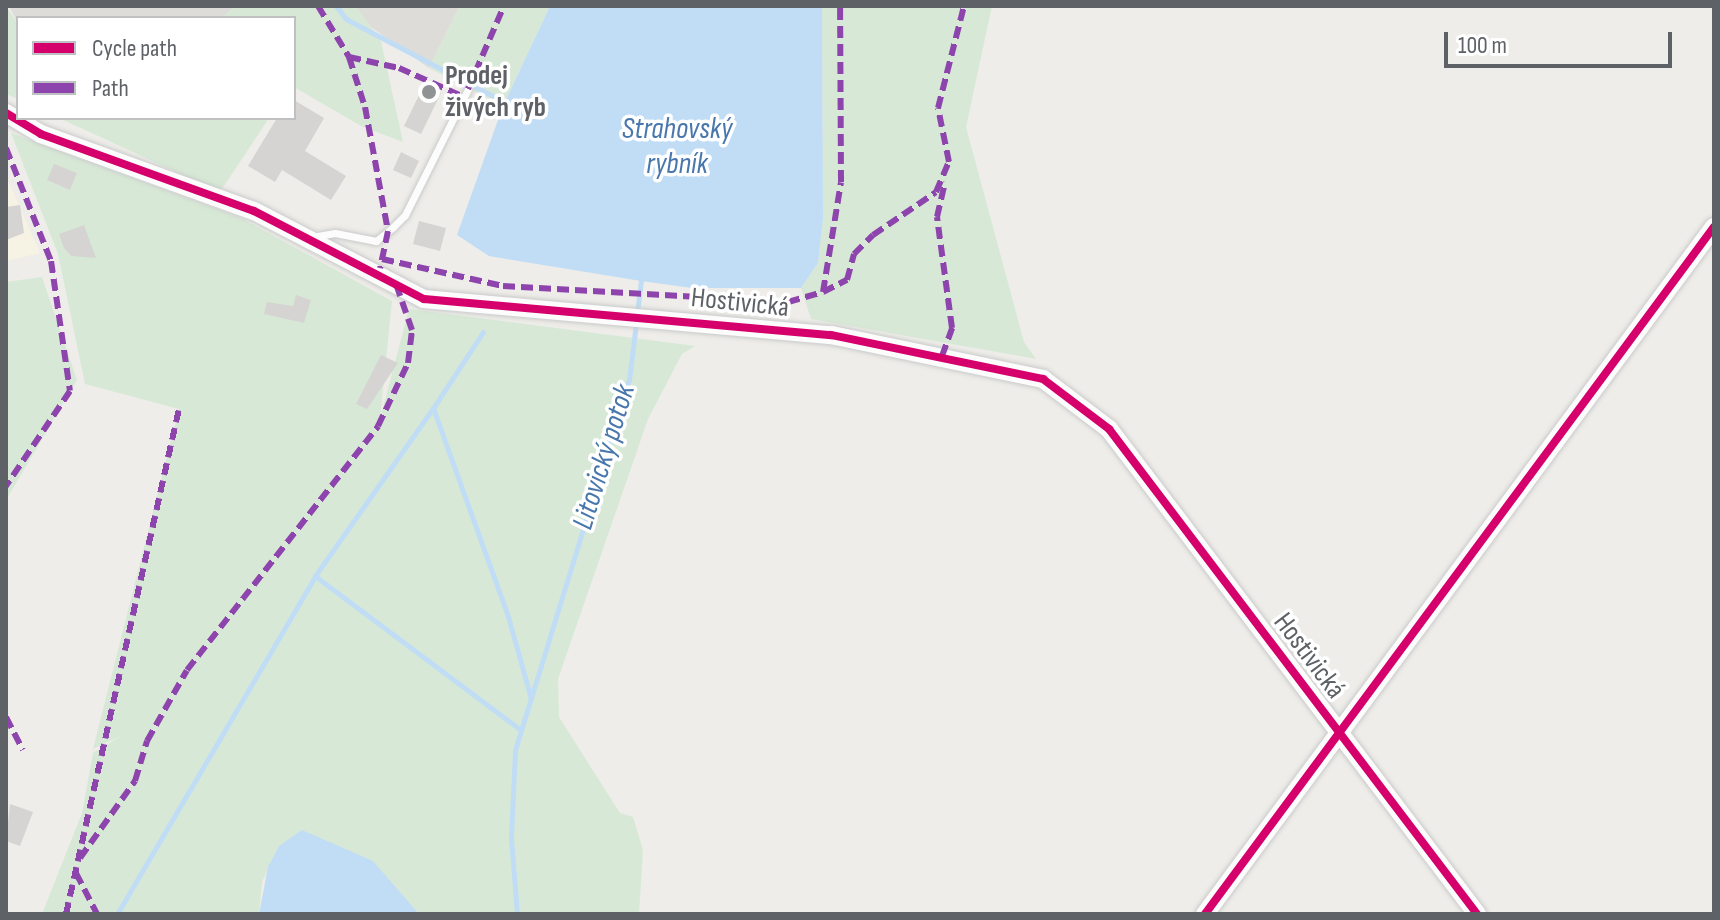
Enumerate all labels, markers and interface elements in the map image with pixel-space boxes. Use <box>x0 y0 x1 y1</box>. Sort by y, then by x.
legend <box>16 16 296 120</box>
scale bar <box>1448 16 1676 66</box>
text: 100 m <box>1458 31 1507 60</box>
text: Cycle path <box>92 34 177 63</box>
place label: Prodej živých ryb <box>445 59 546 125</box>
text: Path <box>92 74 129 103</box>
marker: Prodej živých ryb <box>420 83 438 101</box>
water label: Strahovský rybník <box>622 111 732 182</box>
street label: Hostivická <box>689 281 791 325</box>
water label: Litovický potok <box>565 380 643 534</box>
street label: Hostivická <box>1266 607 1352 705</box>

